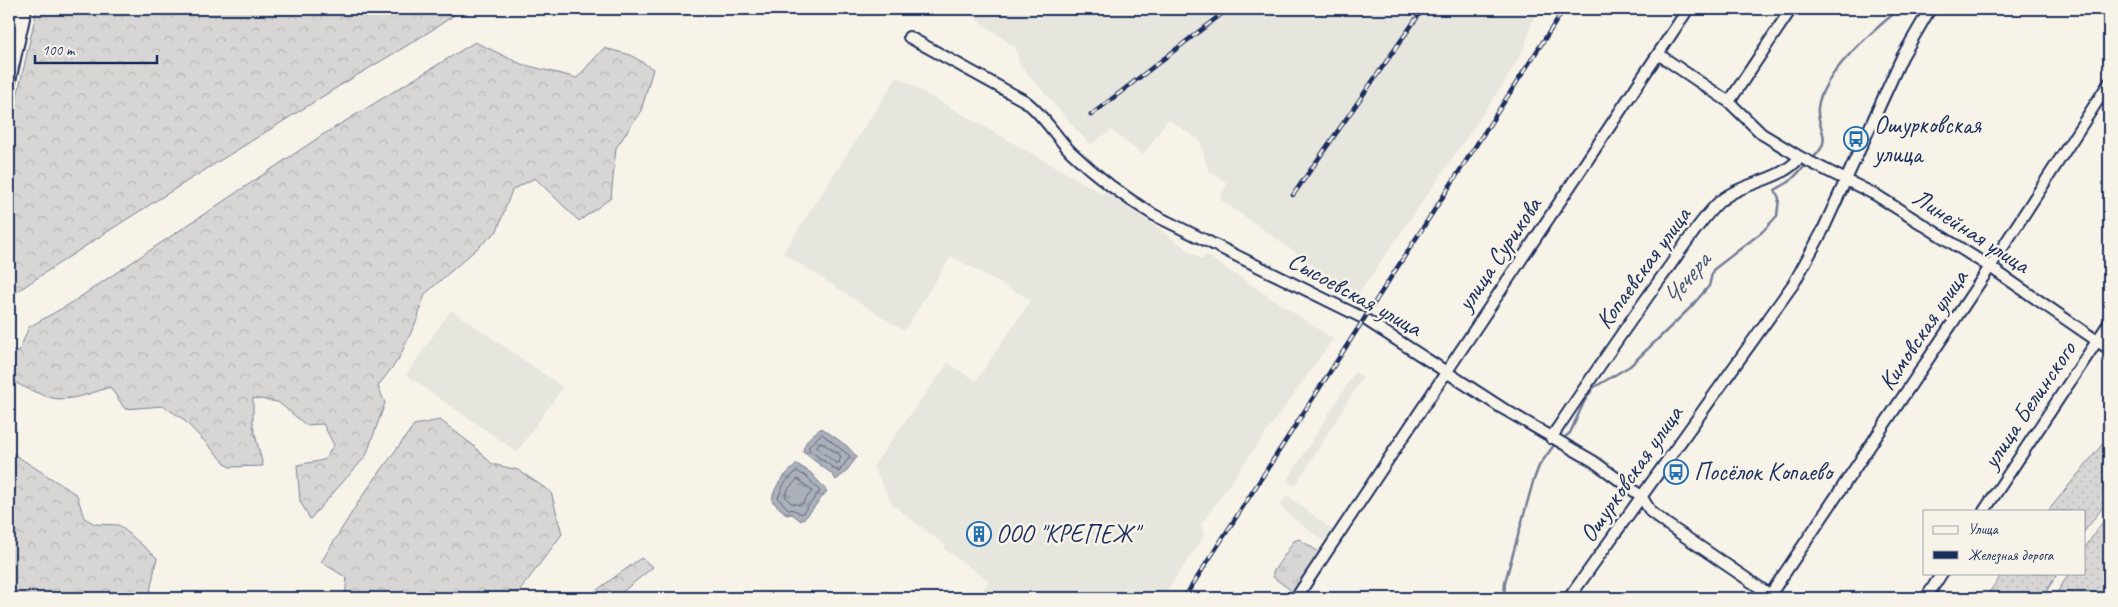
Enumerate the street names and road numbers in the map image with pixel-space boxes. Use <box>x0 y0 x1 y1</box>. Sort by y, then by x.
street label: Линейная улица <box>1906 181 2037 282</box>
street label: улица Сурикова <box>1448 189 1550 319</box>
street label: Копаевская улица <box>1588 199 1699 335</box>
street label: Сысоевская улица <box>1283 244 1429 345</box>
street label: Кимовская улица <box>1871 262 1976 397</box>
street label: улица Белинского <box>1974 334 2084 476</box>
street label: Ошурковская улица <box>1572 398 1691 549</box>

